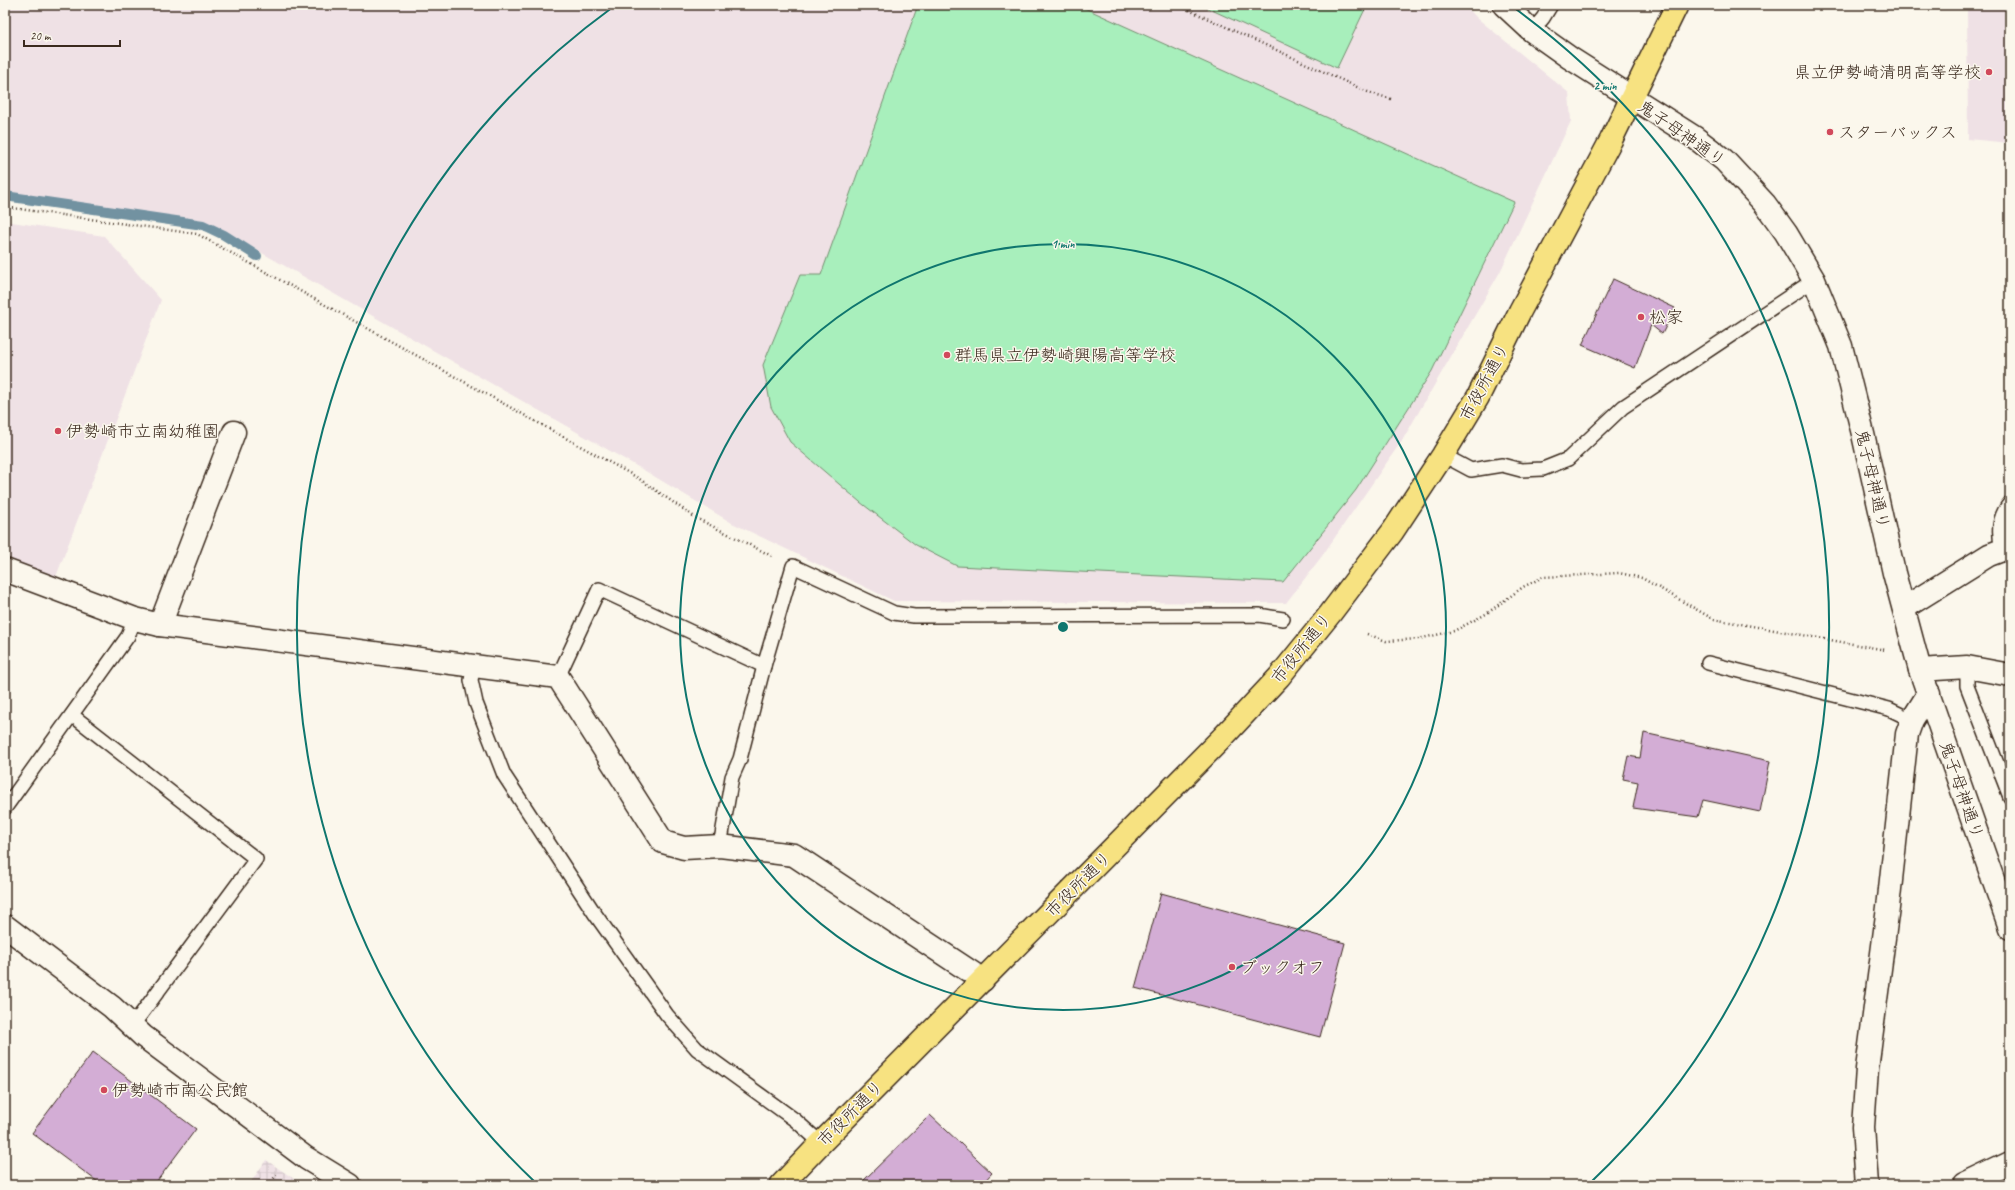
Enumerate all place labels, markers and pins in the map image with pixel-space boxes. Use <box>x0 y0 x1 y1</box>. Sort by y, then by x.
place label: 県立伊勢崎清明高等学校 <box>1794 62 1981 83</box>
marker: 県立伊勢崎清明高等学校 <box>1984 67 1994 77</box>
place label: スターバックス <box>1838 122 1957 143</box>
marker: スターバックス <box>1825 127 1835 137</box>
place label: 松家 <box>1649 307 1683 328</box>
marker: 松家 <box>1636 312 1646 322</box>
place label: 群馬県立伊勢崎興陽高等学校 <box>955 345 1176 366</box>
marker: 群馬県立伊勢崎興陽高等学校 <box>942 350 952 360</box>
place label: 伊勢崎市立南幼稚園 <box>66 421 219 442</box>
marker: 伊勢崎市立南幼稚園 <box>53 426 63 436</box>
centre of rings <box>1056 620 1070 634</box>
place label: ブックオフ <box>1240 957 1325 978</box>
marker: ブックオフ <box>1227 962 1237 972</box>
place label: 伊勢崎市南公民館 <box>112 1080 248 1101</box>
marker: 伊勢崎市南公民館 <box>99 1085 109 1095</box>

